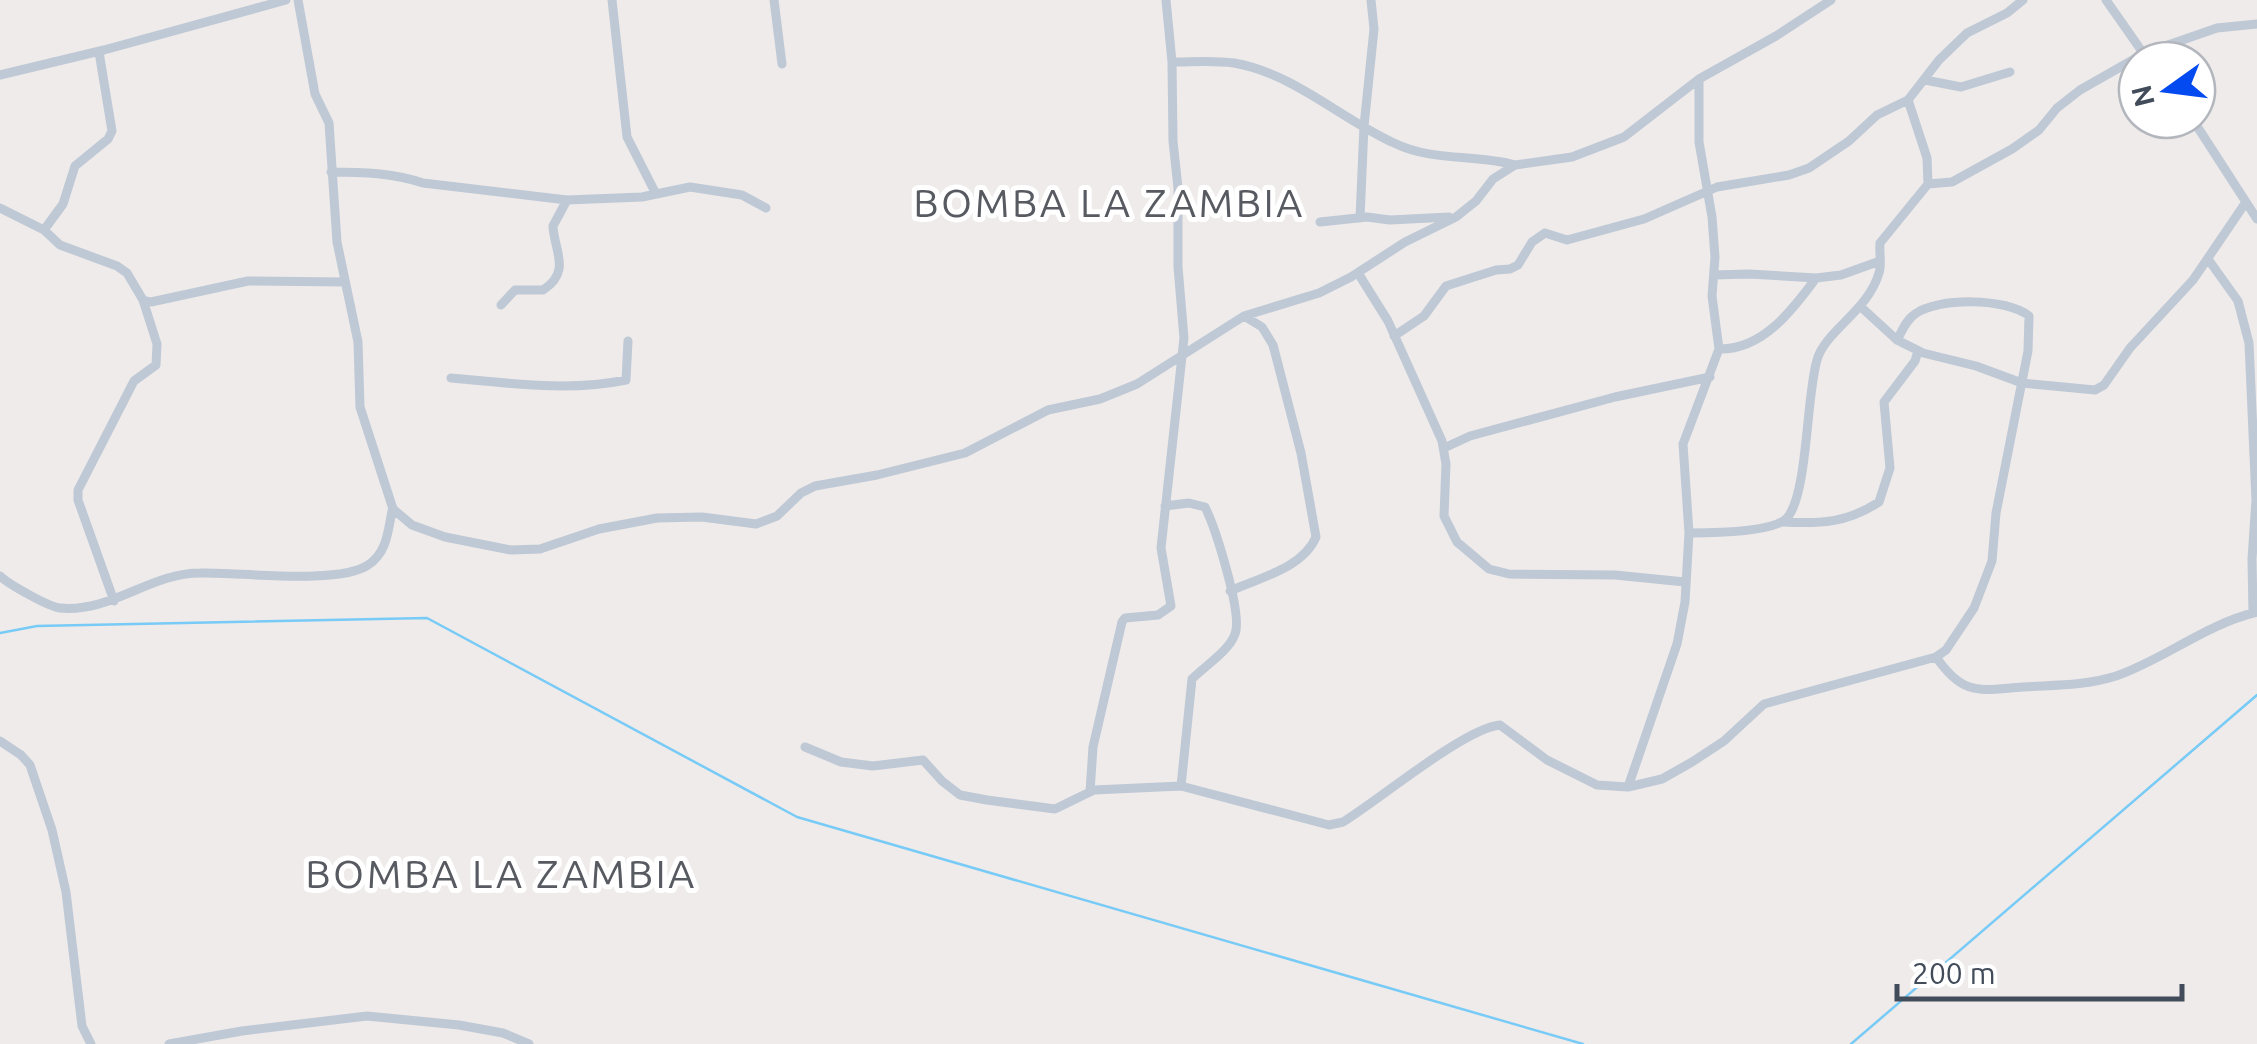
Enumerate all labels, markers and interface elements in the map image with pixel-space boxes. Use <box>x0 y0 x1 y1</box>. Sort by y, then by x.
north arrow <box>2117 40 2217 140</box>
text: N <box>2125 82 2160 110</box>
district label: BOMBA LA ZAMBIA <box>913 180 1305 225</box>
district label: BOMBA LA ZAMBIA <box>305 851 697 896</box>
scale bar <box>1897 939 2182 1001</box>
text: 200 m <box>1912 956 1996 990</box>

